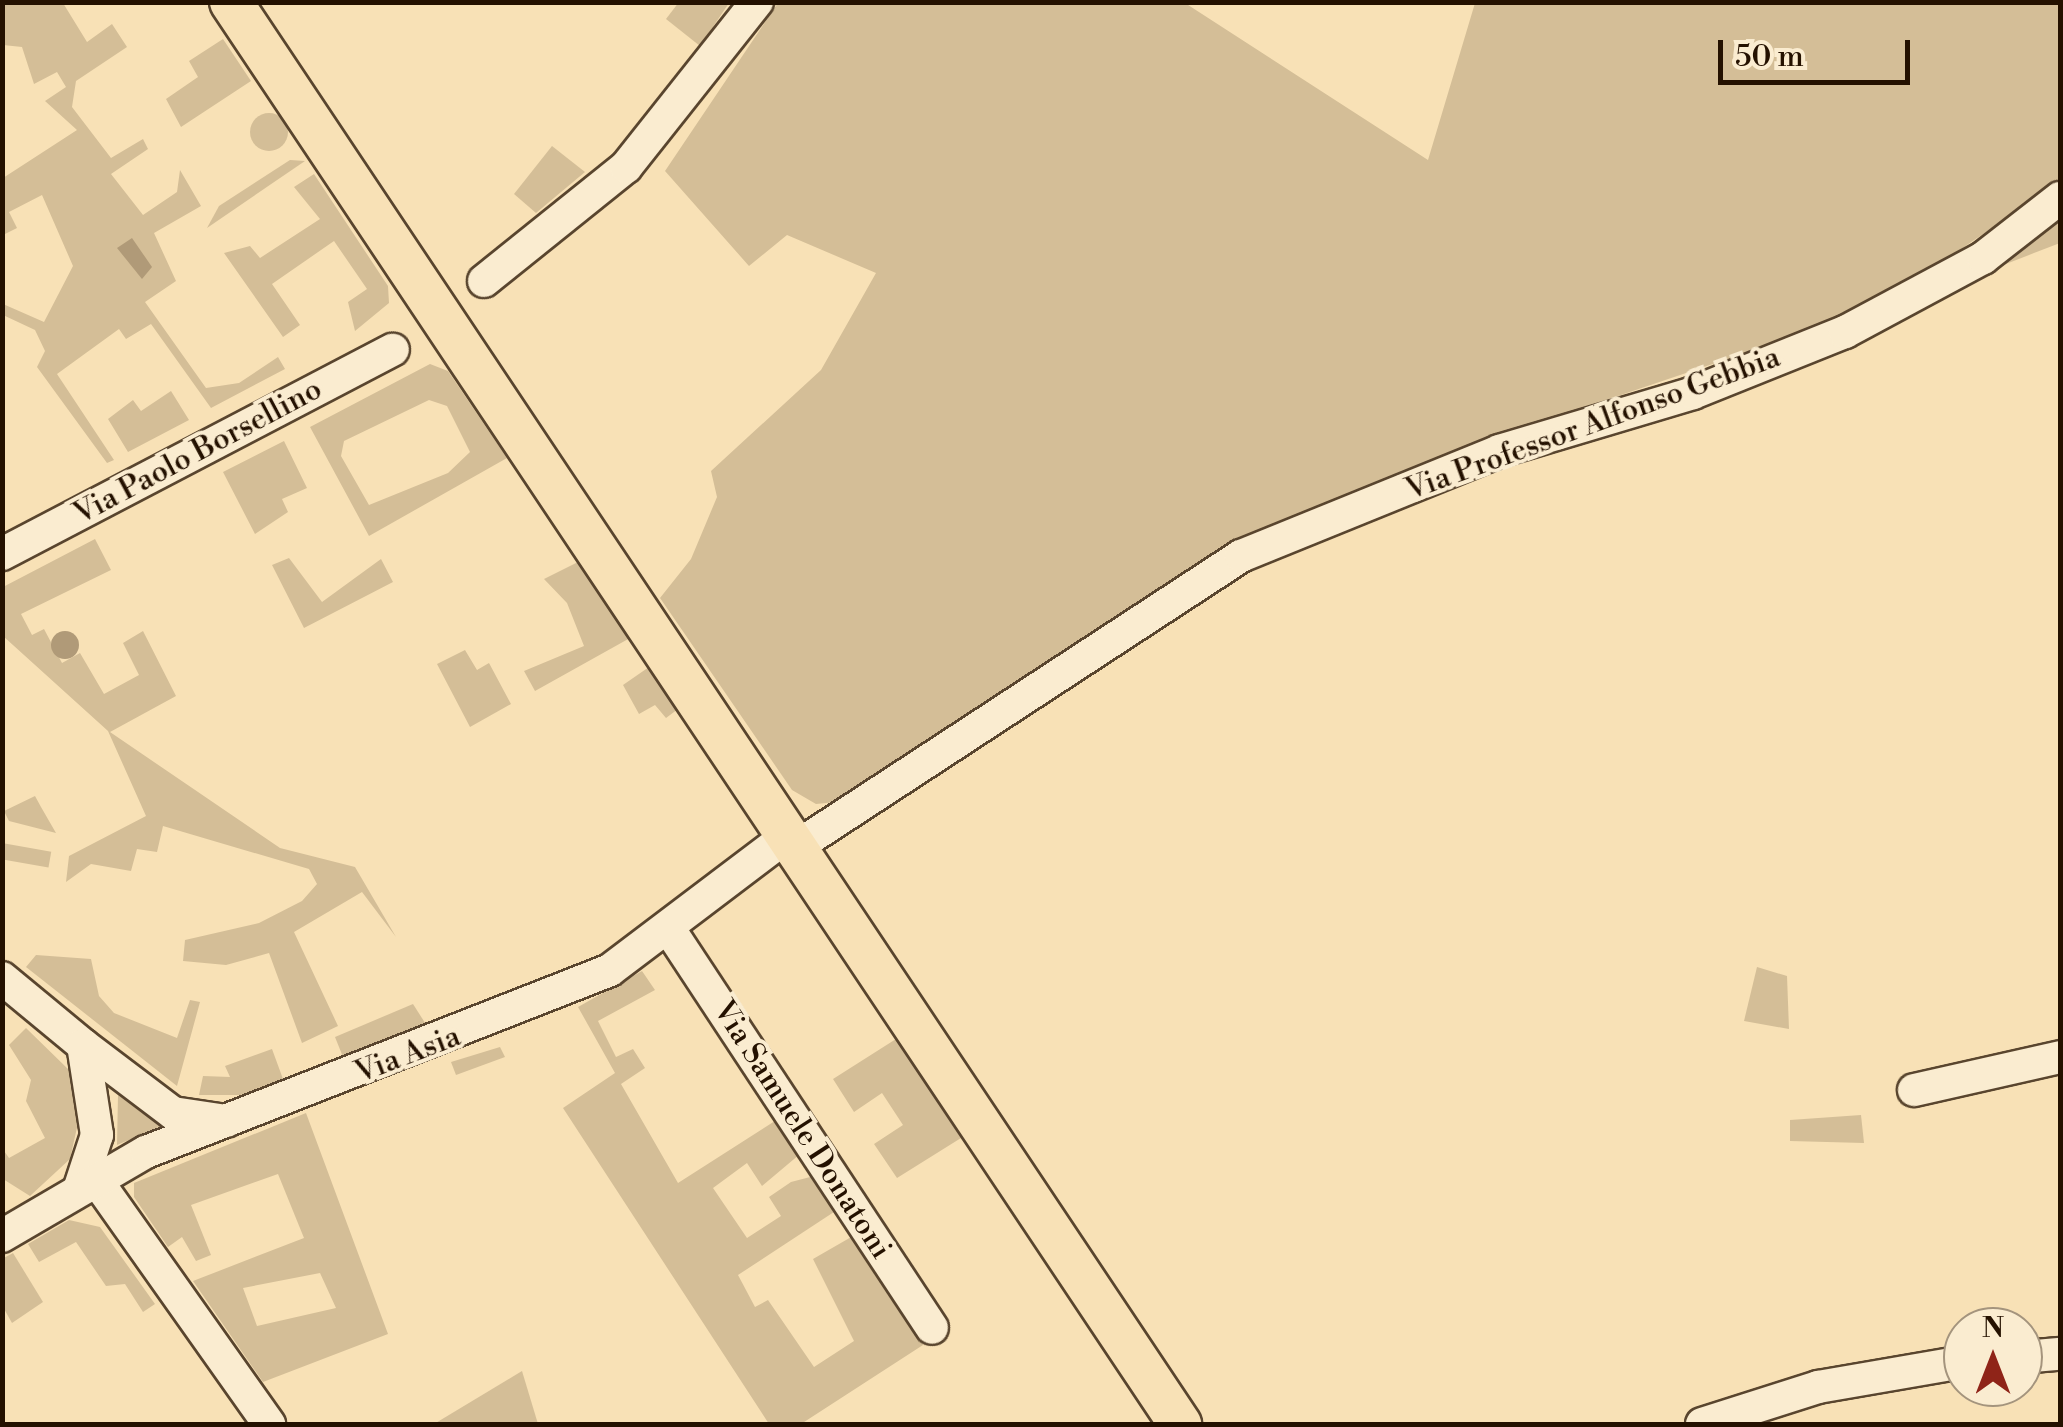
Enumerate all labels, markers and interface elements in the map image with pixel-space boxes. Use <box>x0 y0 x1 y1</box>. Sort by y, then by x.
scale bar <box>1723 20 1916 82</box>
text: 50 m <box>1735 38 1804 76</box>
street label: Via Professor Alfonso Gebbia <box>1401 339 1785 509</box>
street label: Via Paolo Borsellino <box>68 371 328 533</box>
street label: Via Samuele Donatoni <box>705 994 899 1266</box>
street label: Via Asia <box>350 1019 466 1091</box>
north arrow <box>1943 1307 2043 1407</box>
text: N <box>1982 1311 2004 1346</box>

